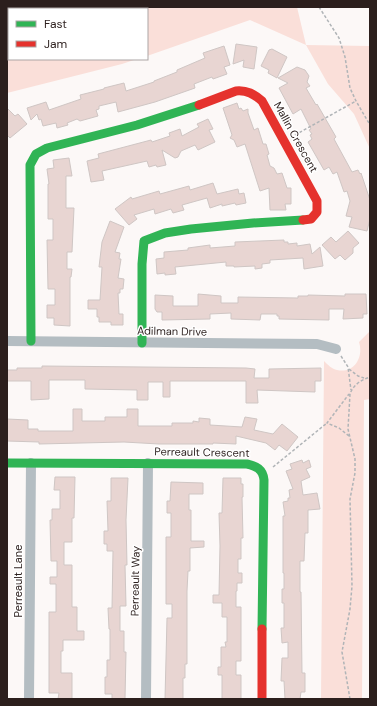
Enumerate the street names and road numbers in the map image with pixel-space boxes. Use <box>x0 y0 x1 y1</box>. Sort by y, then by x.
street label: Mallin Crescent <box>271 99 321 175</box>
street label: Adilman Drive <box>137 323 207 339</box>
street label: Perreault Crescent <box>154 444 250 460</box>
street label: Perreault Lane <box>11 545 25 617</box>
street label: Perreault Way <box>127 546 143 616</box>

